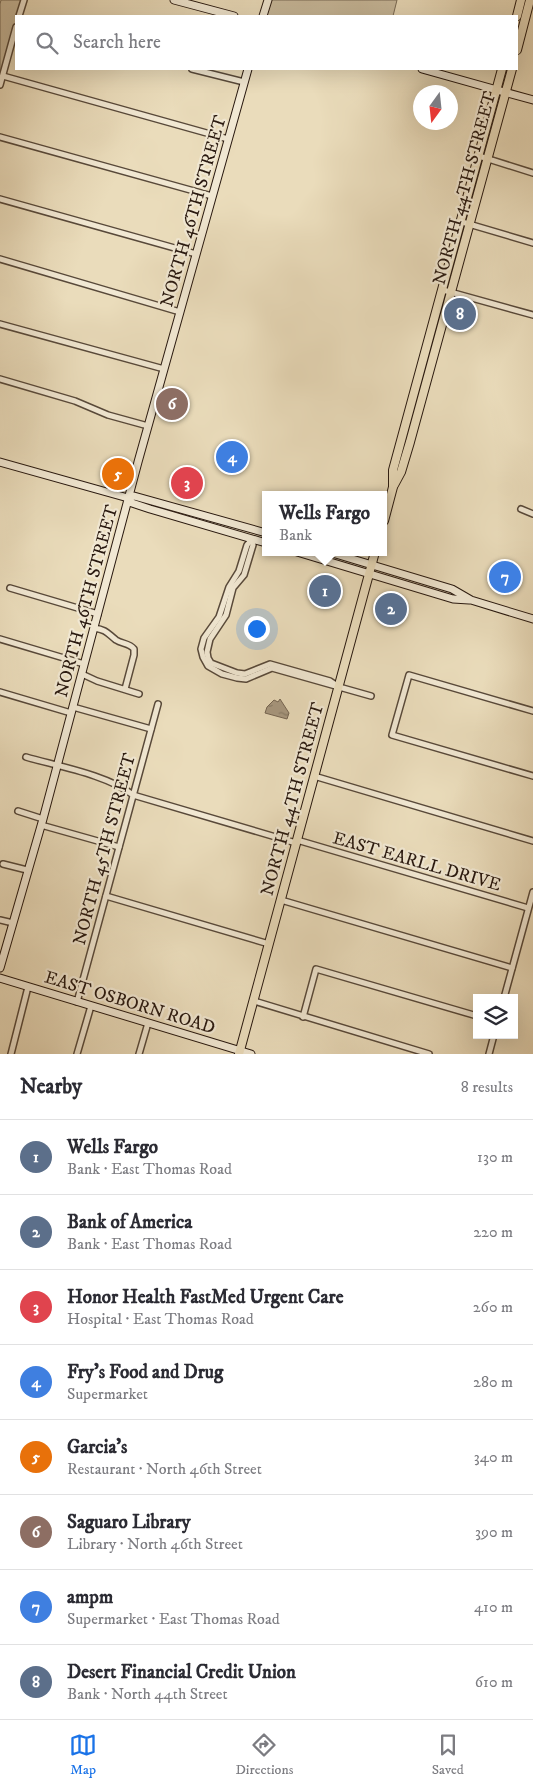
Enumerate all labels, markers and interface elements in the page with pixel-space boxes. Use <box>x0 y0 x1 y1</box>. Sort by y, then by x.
search box <box>15 15 518 70</box>
icon: search <box>33 29 61 57</box>
text: Search here <box>73 31 161 54</box>
north arrow <box>413 85 458 130</box>
street label: NORTH 44TH STREET <box>429 89 501 287</box>
street label: NORTH 46TH STREET <box>156 113 232 310</box>
pin: 8 <box>444 295 476 333</box>
pin: 6 <box>156 385 188 423</box>
pin: 4 <box>216 438 248 476</box>
pin: 5 <box>102 455 134 493</box>
pin: 3 <box>171 464 203 502</box>
popup <box>262 491 387 556</box>
street label: NORTH 46TH STREET <box>51 502 123 700</box>
text: Wells Fargo <box>279 502 370 525</box>
text: Bank <box>279 525 312 545</box>
pin: 7 <box>489 558 521 596</box>
pin: 1 <box>309 572 341 610</box>
pin: 2 <box>375 590 407 628</box>
your location <box>244 616 270 642</box>
street label: NORTH 44TH STREET <box>257 700 329 898</box>
street label: NORTH 45TH STREET <box>69 751 141 948</box>
street label: EAST EARLL DRIVE <box>330 827 504 897</box>
street label: EAST OSBORN ROAD <box>42 967 218 1039</box>
map controls <box>473 994 518 1039</box>
button: layers <box>473 994 518 1039</box>
text: Nearby <box>20 1074 82 1100</box>
text: 8 results <box>461 1077 513 1097</box>
text: Wells Fargo <box>67 1136 158 1159</box>
text: 1 <box>33 1147 39 1167</box>
text: 130 m <box>477 1147 513 1167</box>
text: Bank · East Thomas Road <box>67 1159 232 1179</box>
text: Bank of America <box>67 1211 192 1234</box>
text: 2 <box>32 1222 40 1242</box>
text: 220 m <box>473 1222 513 1242</box>
text: Bank · East Thomas Road <box>67 1234 232 1254</box>
text: Honor Health FastMed Urgent Care <box>67 1286 344 1309</box>
text: 3 <box>33 1297 39 1317</box>
text: 260 m <box>473 1297 513 1317</box>
text: Hospital · East Thomas Road <box>67 1309 254 1329</box>
text: Fry's Food and Drug <box>67 1361 223 1384</box>
text: 4 <box>31 1372 41 1392</box>
text: 280 m <box>473 1372 513 1392</box>
text: Supermarket <box>67 1384 148 1404</box>
text: Garcia's <box>67 1436 127 1459</box>
text: 5 <box>32 1447 40 1467</box>
text: 340 m <box>474 1447 513 1467</box>
text: Restaurant · North 46th Street <box>67 1459 262 1479</box>
text: Saguaro Library <box>67 1511 191 1534</box>
text: 6 <box>32 1522 40 1542</box>
text: 390 m <box>475 1522 513 1542</box>
text: Library · North 46th Street <box>67 1534 243 1554</box>
text: ampm <box>67 1586 113 1609</box>
text: 7 <box>32 1597 40 1617</box>
text: 410 m <box>474 1597 513 1617</box>
text: Supermarket · East Thomas Road <box>67 1609 280 1629</box>
text: Desert Financial Credit Union <box>67 1661 296 1684</box>
text: 8 <box>32 1672 40 1692</box>
text: 610 m <box>475 1672 513 1692</box>
text: Bank · North 44th Street <box>67 1684 228 1704</box>
tab: Map <box>69 1731 97 1779</box>
tab: Directions <box>235 1731 293 1779</box>
tab: Saved <box>432 1731 464 1779</box>

